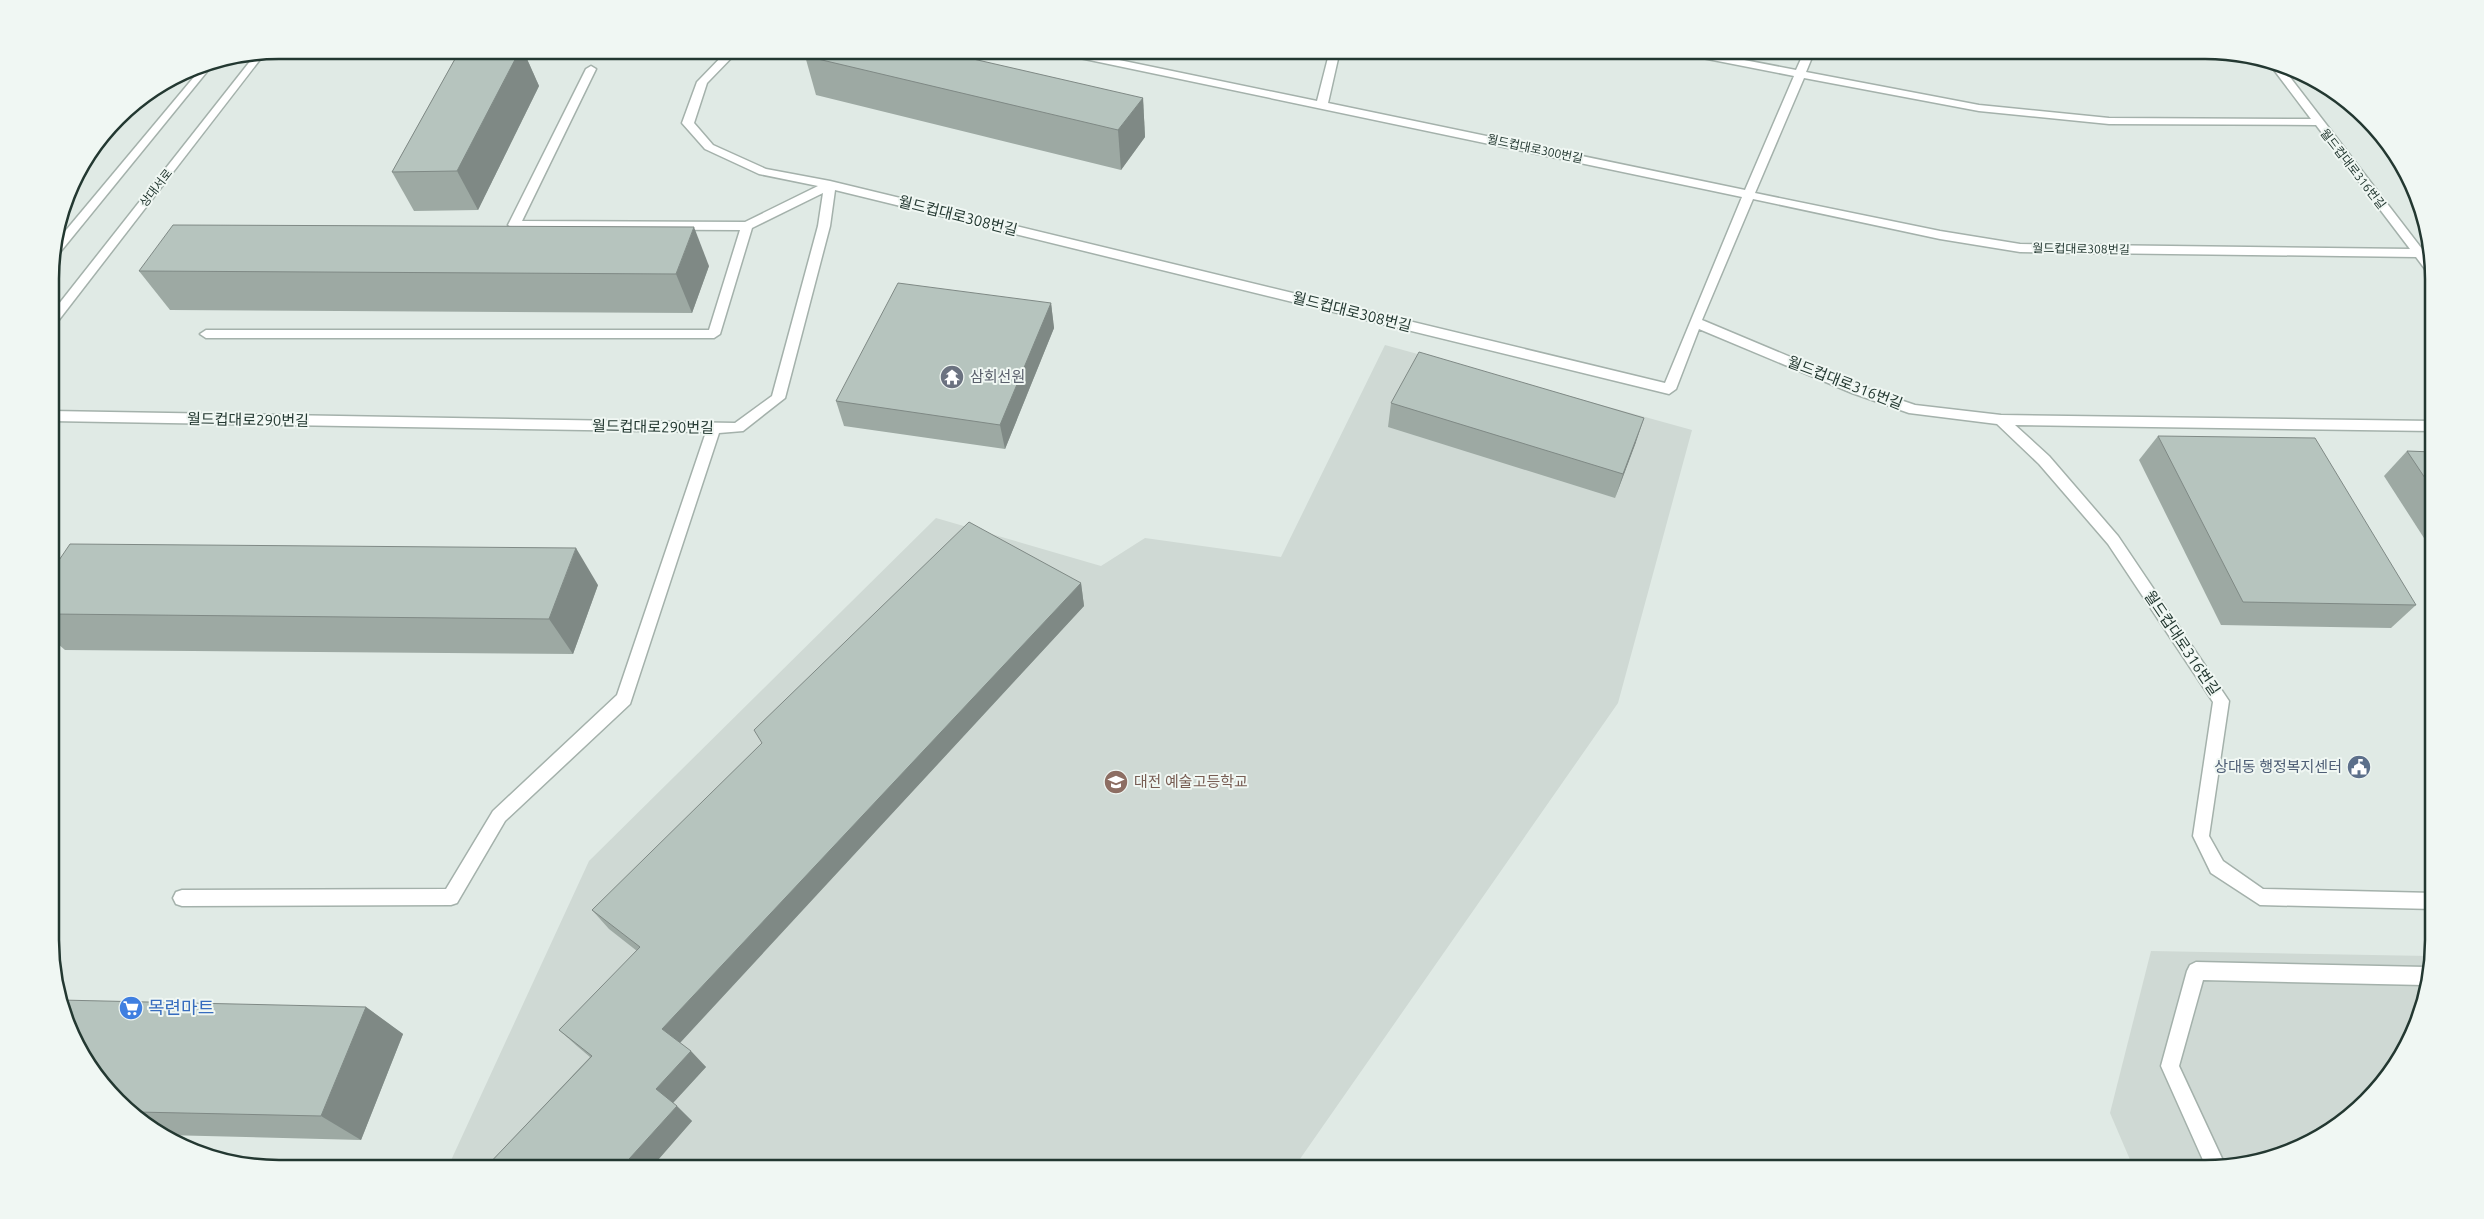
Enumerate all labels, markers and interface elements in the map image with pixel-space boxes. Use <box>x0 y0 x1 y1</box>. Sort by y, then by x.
street label: 월드컵대로316번길 <box>2318 126 2389 211</box>
street label: 월드컵대로300번길 <box>1486 132 1584 165</box>
street label: 상대서로 <box>137 166 174 209</box>
street label: 월드컵대로308번길 <box>897 193 1019 239</box>
street label: 월드컵대로308번길 <box>2032 241 2130 256</box>
street label: 월드컵대로308번길 <box>1291 289 1413 335</box>
street label: 월드컵대로316번길 <box>1785 353 1905 412</box>
temple icon: 삼회선원 <box>939 364 965 390</box>
place label: 삼회선원 <box>970 368 1025 385</box>
street label: 월드컵대로290번길 <box>187 410 309 429</box>
street label: 월드컵대로290번길 <box>592 417 714 436</box>
street label: 월드컵대로316번길 <box>2141 587 2224 698</box>
public building icon: 상대동 행정복지센터 <box>2346 754 2372 780</box>
place label: 상대동 행정복지센터 <box>2214 758 2342 775</box>
school or university icon: 대전 예술고등학교 <box>1103 769 1129 795</box>
place label: 대전 예술고등학교 <box>1134 773 1248 790</box>
supermarket icon: 목련마트 <box>118 995 144 1021</box>
place label: 목련마트 <box>148 997 214 1017</box>

